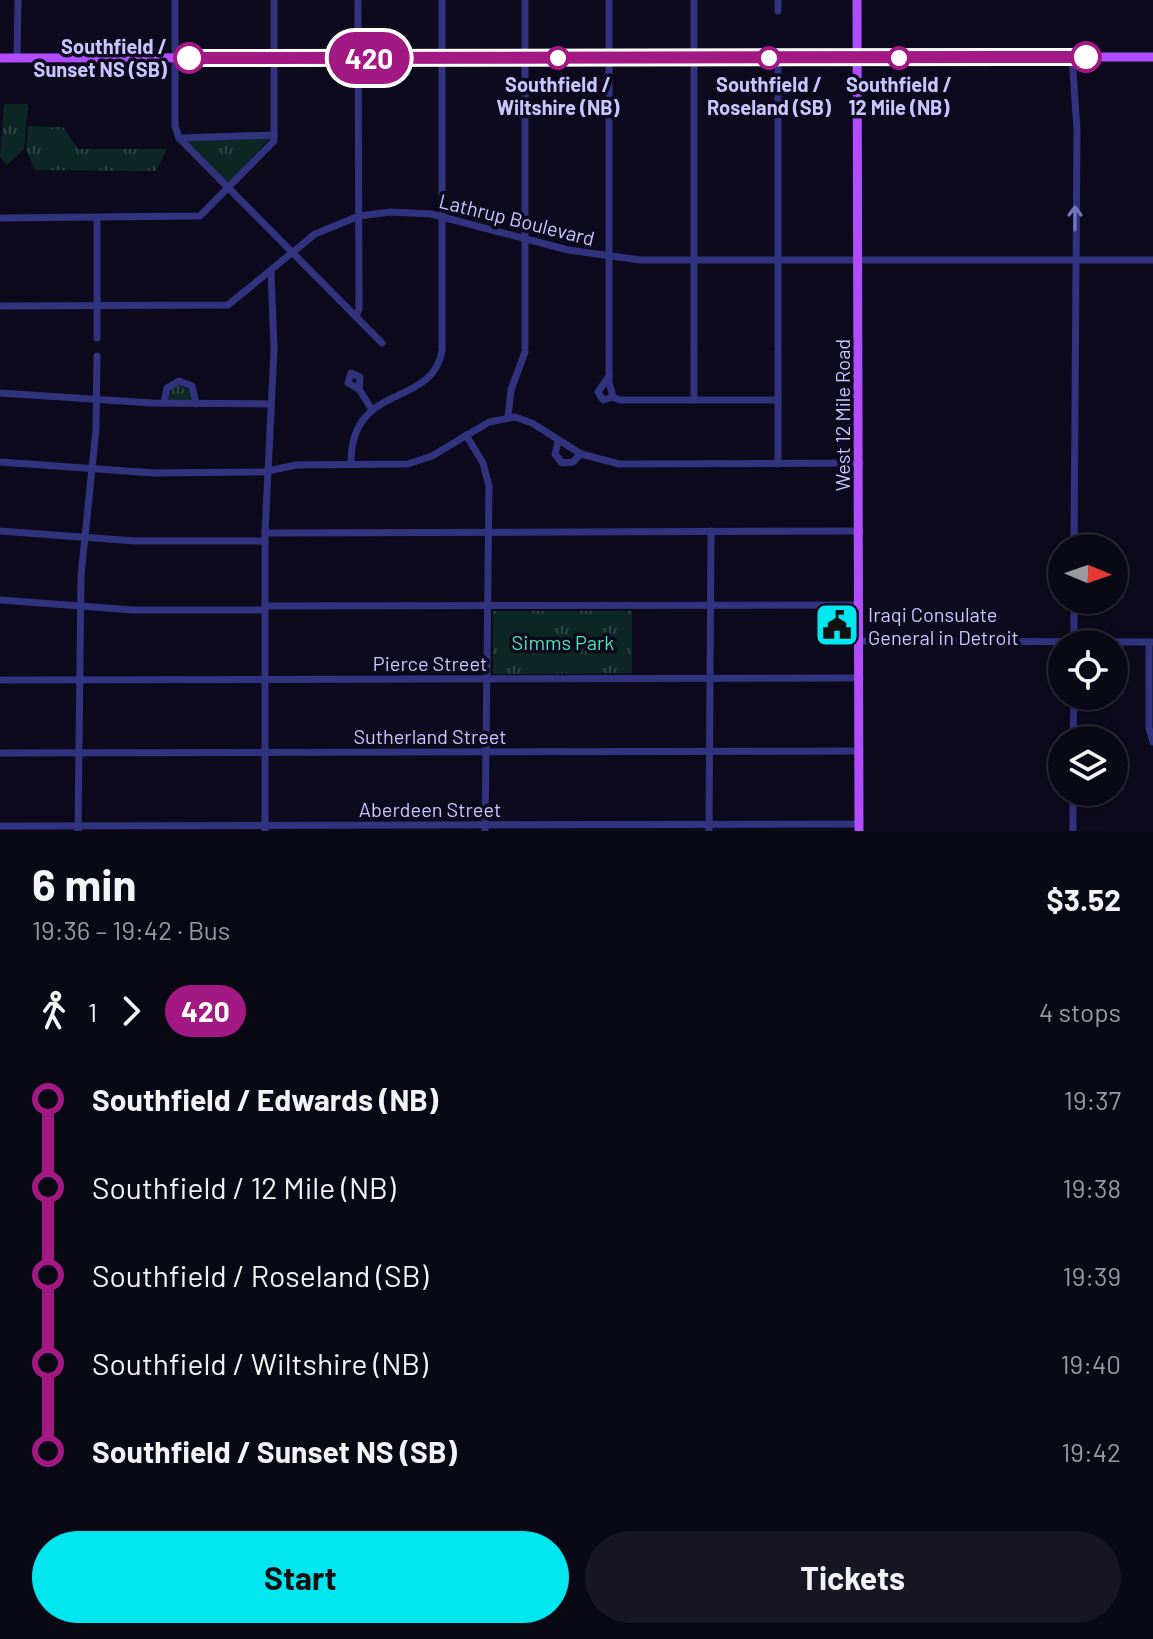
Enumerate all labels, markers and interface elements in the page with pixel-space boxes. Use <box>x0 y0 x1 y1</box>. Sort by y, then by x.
line badge: 420 <box>323 32 415 84</box>
place label: Southfield / Sunset NS (SB) <box>34 34 167 81</box>
text: 420 <box>345 41 393 75</box>
unlabelled marker <box>1071 42 1101 72</box>
marker: Southfield / Sunset NS (SB) <box>174 43 204 73</box>
marker: Southfield / Wiltshire (NB) <box>547 47 569 69</box>
marker: Southfield / Roseland (SB) <box>758 47 780 69</box>
marker: Southfield / 12 Mile (NB) <box>888 47 910 69</box>
place label: Southfield / Wiltshire (NB) <box>497 72 620 119</box>
place label: Southfield / Roseland (SB) <box>707 72 831 119</box>
place label: Southfield / 12 Mile (NB) <box>846 72 952 119</box>
street label: Lathrup Boulevard <box>437 188 597 250</box>
one-way arrow <box>1067 205 1083 232</box>
street label: West 12 Mile Road <box>830 339 854 491</box>
north arrow <box>1048 534 1128 614</box>
map controls <box>1048 534 1128 806</box>
public building icon: Iraqi Consulate General in Detroit <box>813 601 861 649</box>
place label: Iraqi Consulate General in Detroit <box>868 602 1019 649</box>
park label: Simms Park <box>512 630 614 654</box>
button: locate <box>1048 630 1128 710</box>
street label: Pierce Street <box>373 651 487 675</box>
street label: Sutherland Street <box>353 724 507 748</box>
button: layers <box>1048 726 1128 806</box>
street label: Aberdeen Street <box>359 797 501 821</box>
text: 6 min <box>32 857 136 910</box>
text: $3.52 <box>1047 881 1121 917</box>
text: 19:36 – 19:42 · Bus <box>32 914 230 945</box>
icon: walk <box>32 989 76 1033</box>
icon: forward <box>109 989 153 1033</box>
text: 420 <box>181 994 230 1028</box>
text: 1 <box>88 996 97 1027</box>
text: 4 stops <box>1039 996 1121 1027</box>
text: Southfield / Edwards (NB) <box>92 1081 438 1117</box>
text: 19:37 <box>1064 1084 1121 1115</box>
text: Southfield / 12 Mile (NB) <box>92 1169 396 1205</box>
text: 19:38 <box>1063 1172 1121 1203</box>
text: Southfield / Roseland (SB) <box>92 1257 428 1293</box>
text: 19:39 <box>1063 1260 1121 1291</box>
text: Southfield / Wiltshire (NB) <box>92 1345 428 1381</box>
text: 19:40 <box>1061 1348 1121 1379</box>
text: Southfield / Sunset NS (SB) <box>92 1433 457 1469</box>
text: 19:42 <box>1061 1436 1121 1467</box>
button: Start <box>32 1531 569 1623</box>
button: Tickets <box>585 1531 1121 1623</box>

